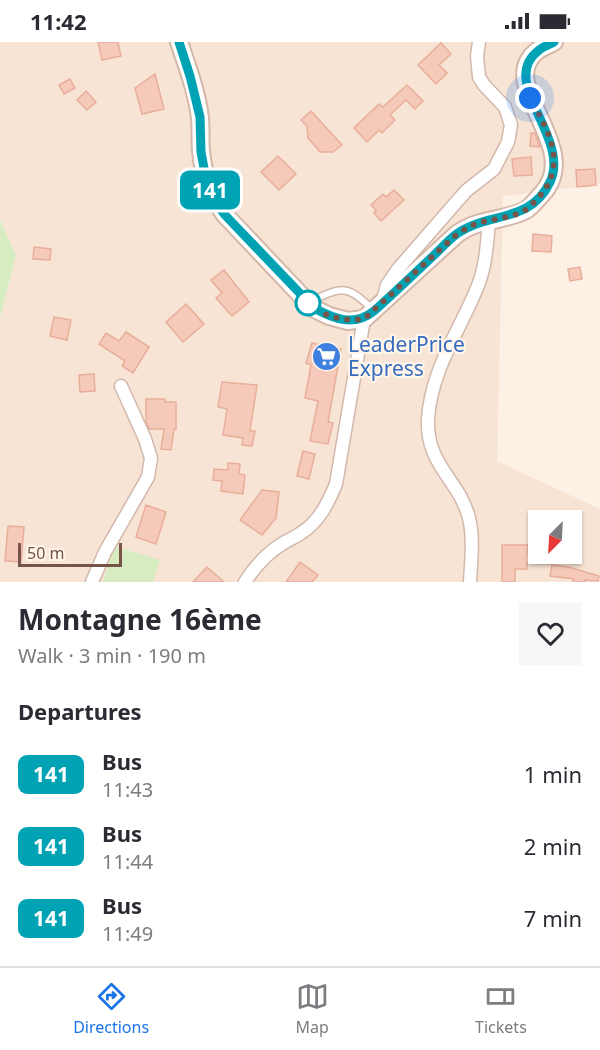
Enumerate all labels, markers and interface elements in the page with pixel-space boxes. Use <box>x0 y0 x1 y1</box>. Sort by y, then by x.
text: 11:42 <box>30 6 87 36</box>
your location <box>515 83 545 113</box>
line badge: 141 <box>176 170 244 210</box>
text: 141 <box>192 176 228 204</box>
unlabelled marker <box>295 290 321 316</box>
place label: LeaderPrice Express <box>348 330 465 382</box>
supermarket icon: LeaderPrice Express <box>311 341 343 373</box>
north arrow <box>528 510 582 564</box>
map controls <box>528 510 582 564</box>
scale bar <box>18 540 122 568</box>
text: 50 m <box>27 542 64 564</box>
text: Montagne 16ème <box>18 600 262 638</box>
button: heart <box>519 602 582 665</box>
text: Walk · 3 min · 190 m <box>18 642 206 669</box>
text: Departures <box>18 696 142 726</box>
text: Bus <box>102 746 142 776</box>
text: 1 min <box>524 759 582 789</box>
text: 141 <box>33 760 69 788</box>
text: 11:43 <box>102 776 153 803</box>
text: Bus <box>102 818 142 848</box>
text: 2 min <box>524 831 582 861</box>
text: 141 <box>33 832 69 860</box>
text: 11:44 <box>102 848 153 875</box>
text: Bus <box>102 890 142 920</box>
text: 7 min <box>524 903 582 933</box>
text: 141 <box>33 904 69 932</box>
text: 11:49 <box>102 920 153 947</box>
tab: Directions <box>73 980 149 1038</box>
tab: Map <box>295 980 329 1038</box>
tab: Tickets <box>475 980 527 1038</box>

